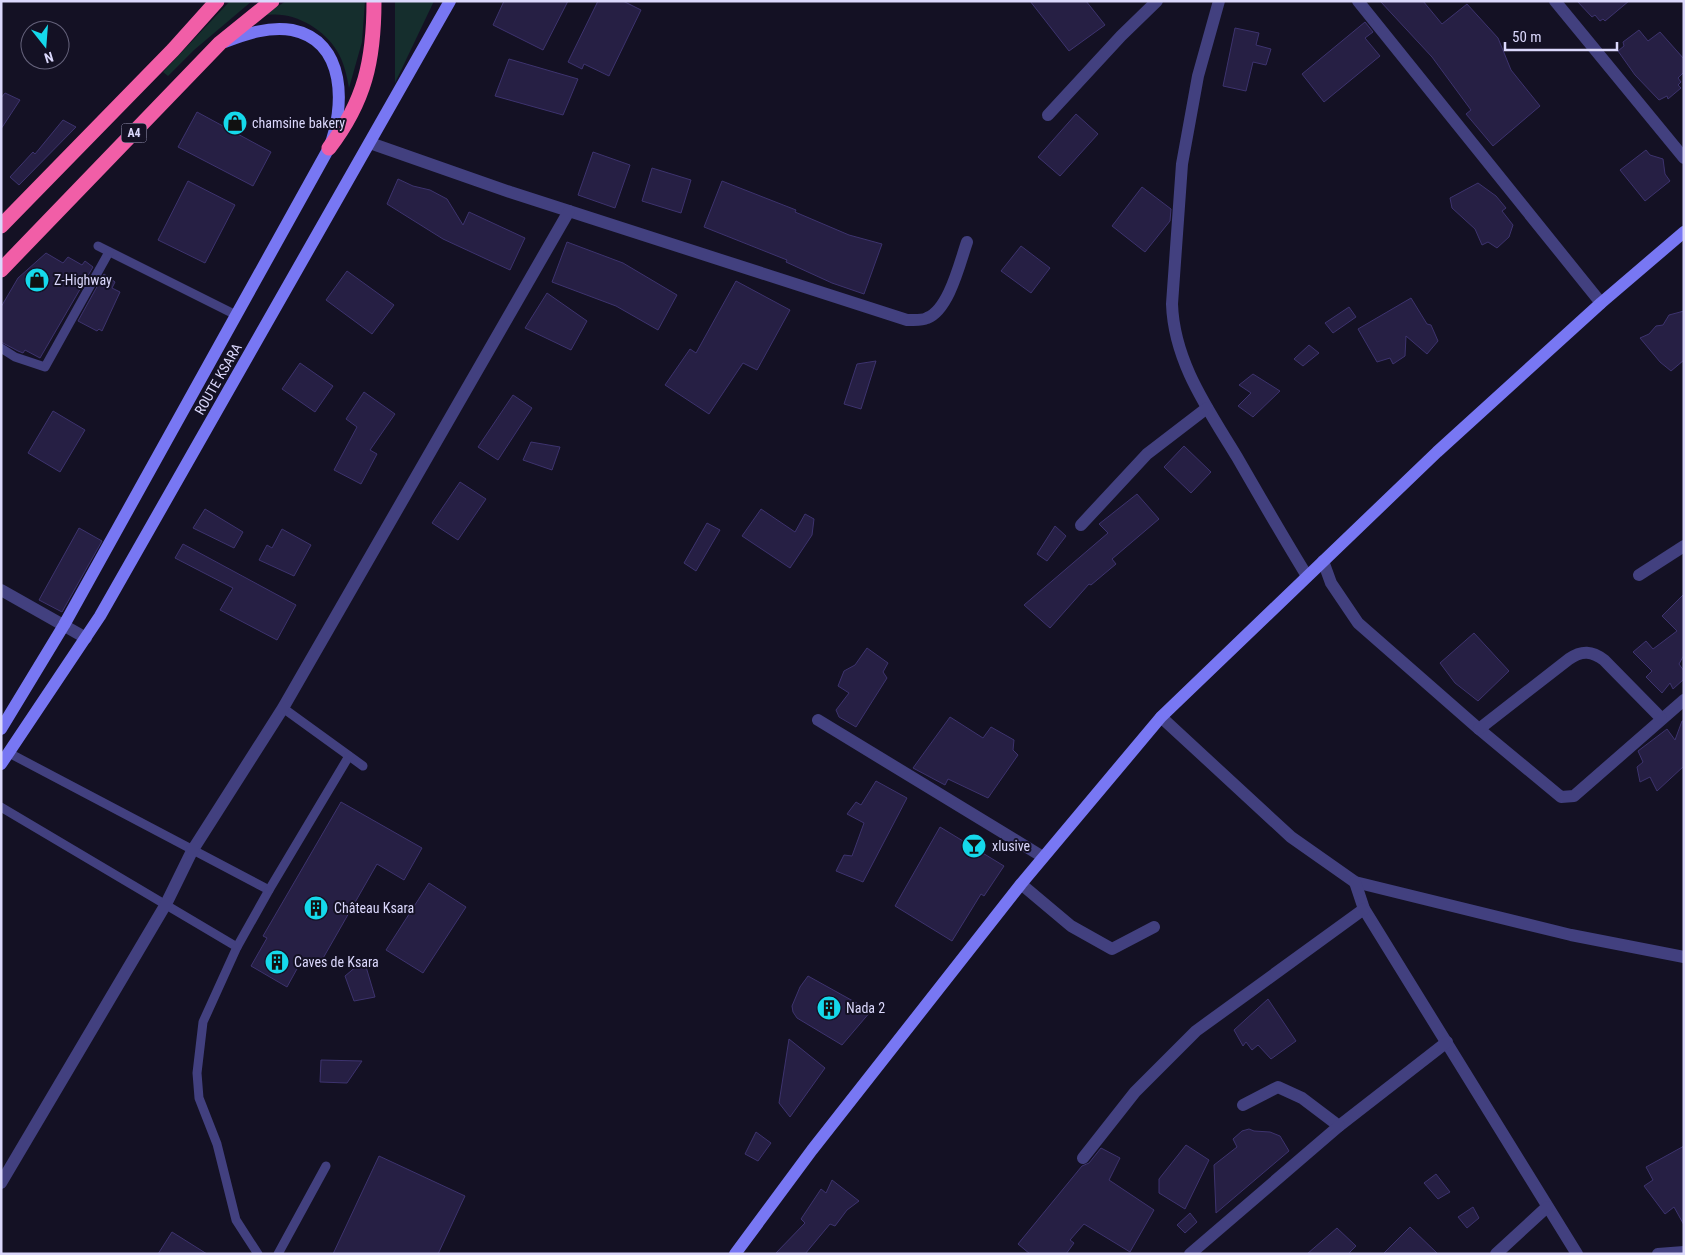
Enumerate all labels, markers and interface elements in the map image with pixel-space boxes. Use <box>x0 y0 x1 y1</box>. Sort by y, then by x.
north arrow <box>20 20 70 70</box>
scale bar <box>1505 20 1618 52</box>
text: 50 m <box>1512 28 1542 46</box>
text: N <box>42 49 55 66</box>
shop icon: chamsine bakery <box>222 110 248 136</box>
place label: chamsine bakery <box>252 115 345 131</box>
road number: A4 <box>122 124 146 142</box>
shop icon: Z-Highway <box>24 267 50 293</box>
place label: Z-Highway <box>54 272 112 288</box>
street label: ROUTE KSARA <box>191 341 245 417</box>
bar icon: xlusive <box>961 833 987 859</box>
place label: xlusive <box>992 838 1031 854</box>
building icon: Château Ksara <box>303 895 329 921</box>
place label: Château Ksara <box>334 900 414 916</box>
building icon: Caves de Ksara <box>264 949 290 975</box>
place label: Caves de Ksara <box>294 954 379 970</box>
building icon: Nada 2 <box>816 995 842 1021</box>
place label: Nada 2 <box>846 1000 885 1016</box>

